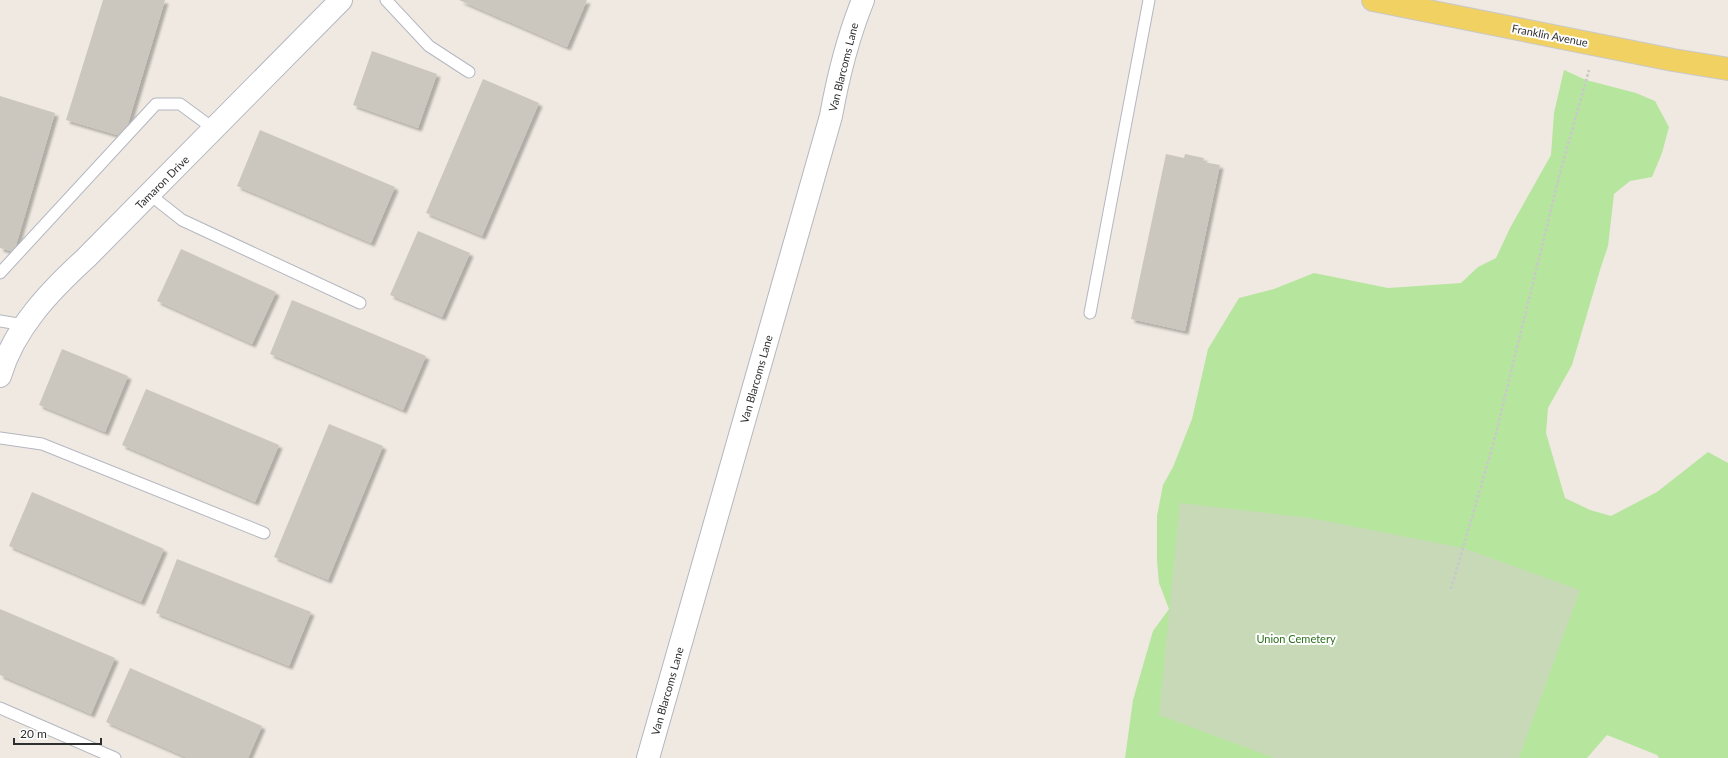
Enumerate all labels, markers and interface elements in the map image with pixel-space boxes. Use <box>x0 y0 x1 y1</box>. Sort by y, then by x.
street label: Van Blarcoms Lane <box>826 21 860 113</box>
street label: Franklin Avenue <box>1511 21 1589 49</box>
street label: Tamaron Drive <box>133 152 192 211</box>
street label: Van Blarcoms Lane <box>737 333 775 425</box>
park label: Union Cemetery <box>1256 632 1336 645</box>
street label: Van Blarcoms Lane <box>648 645 686 737</box>
scale bar <box>14 720 101 746</box>
text: 20 m <box>20 726 47 741</box>

